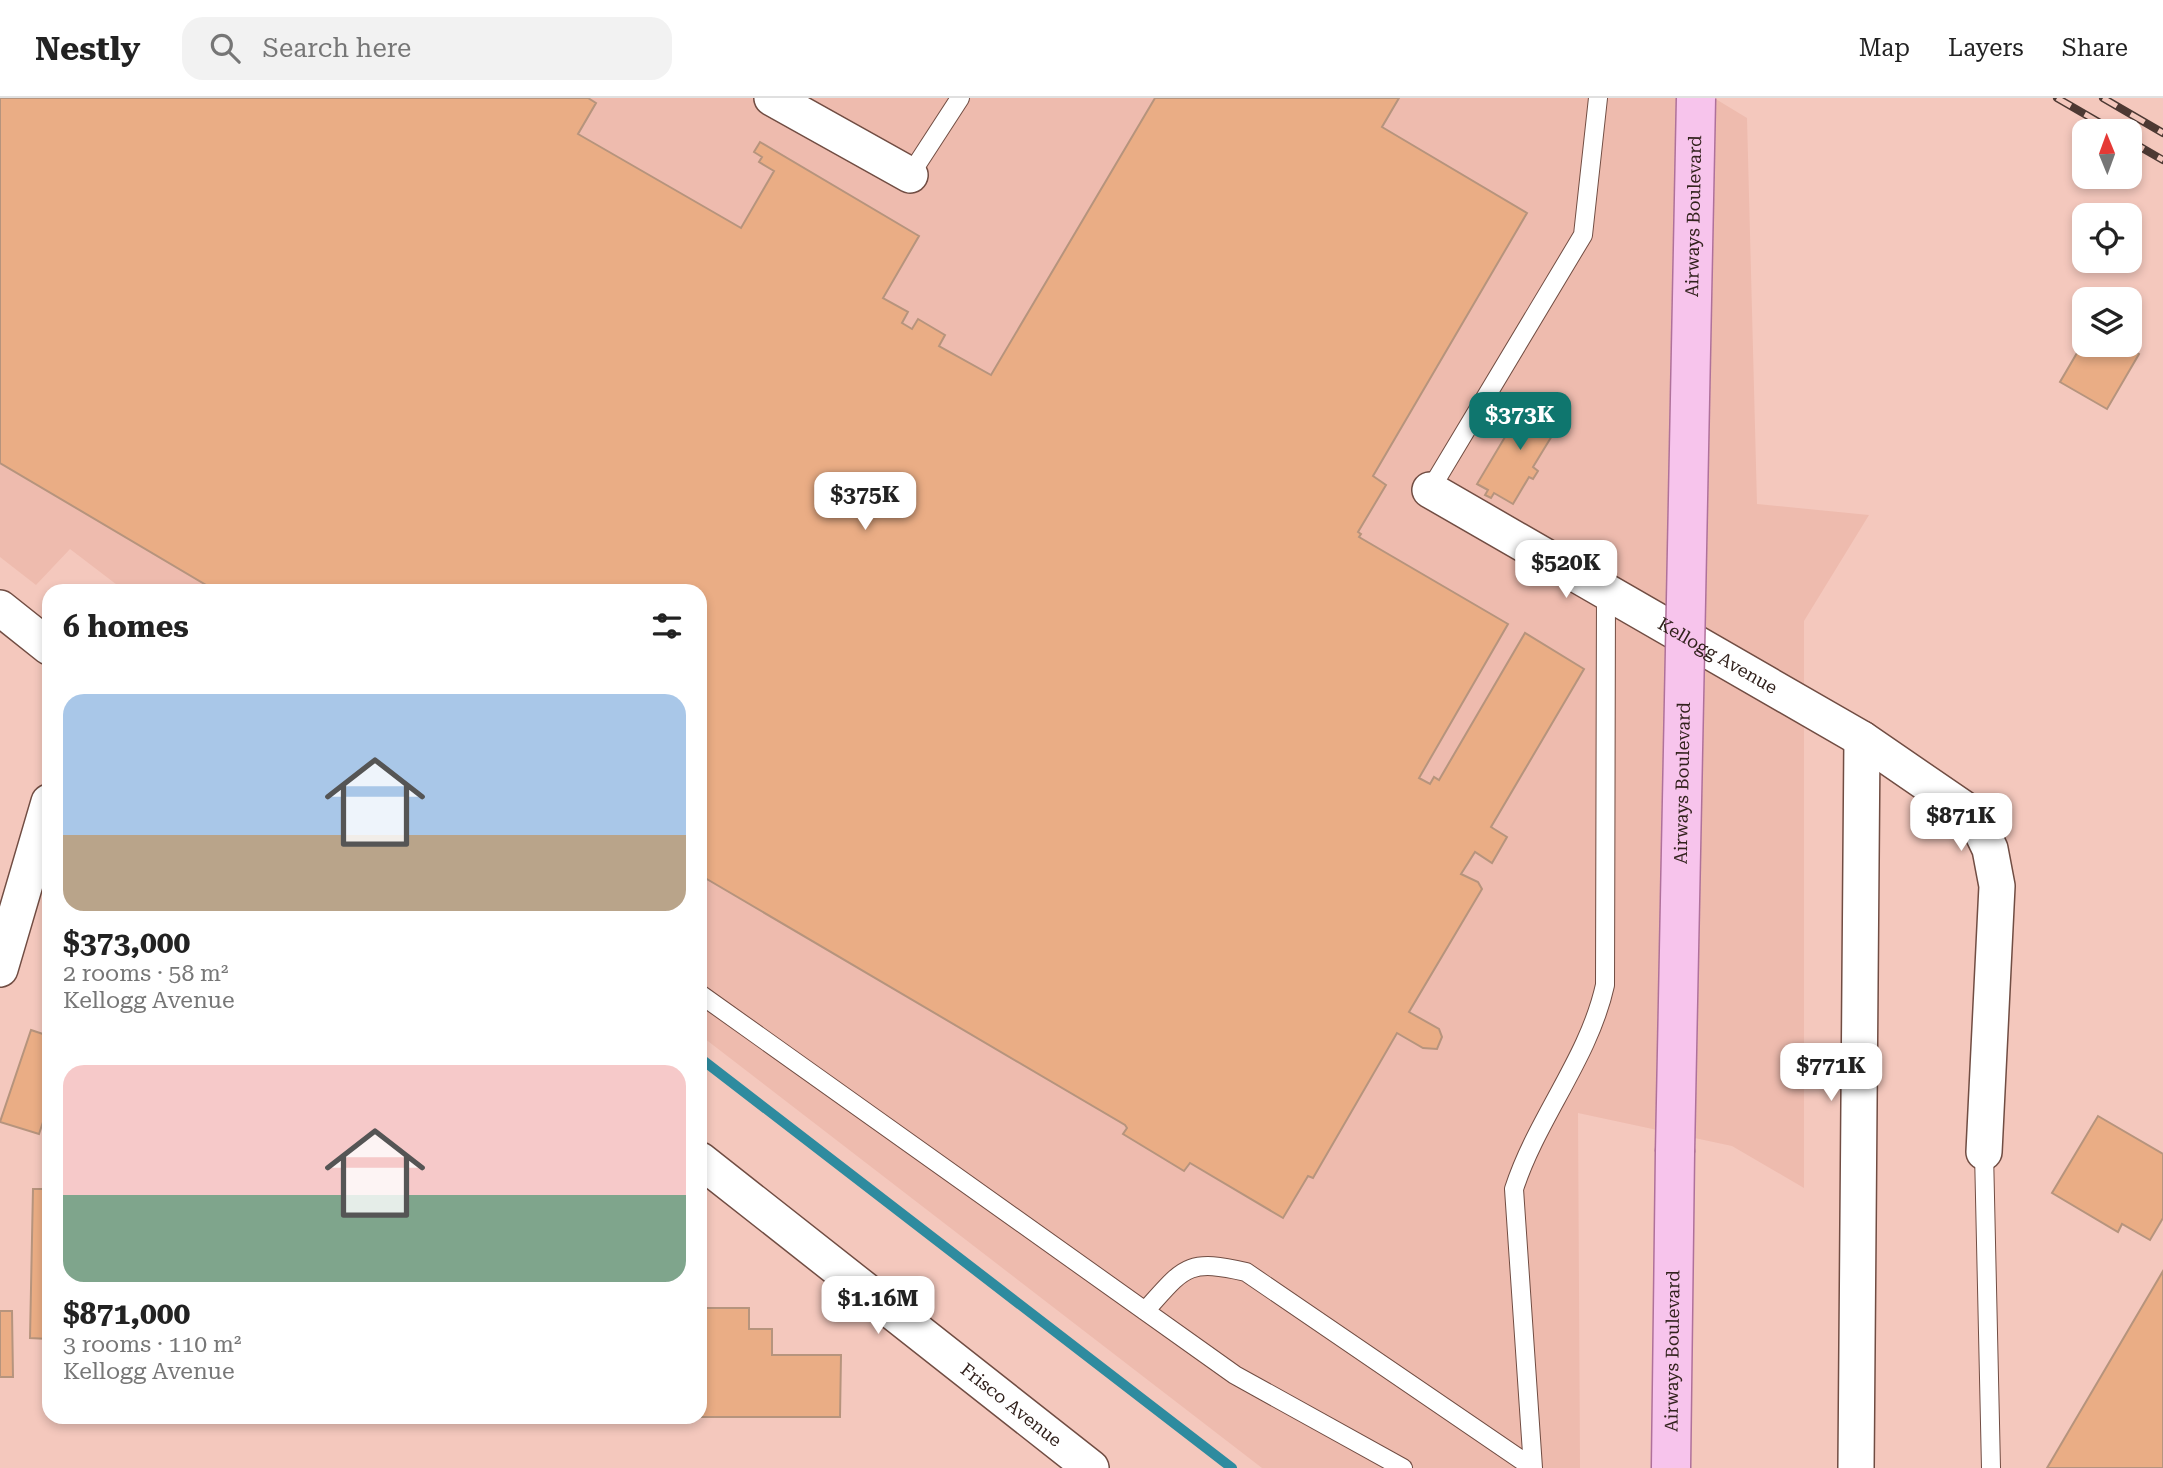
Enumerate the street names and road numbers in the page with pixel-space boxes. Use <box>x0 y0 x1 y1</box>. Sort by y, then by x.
street label: Airways Boulevard <box>1681 135 1705 297</box>
street label: Kellogg Avenue <box>1654 613 1781 698</box>
street label: Airways Boulevard <box>1670 701 1694 864</box>
street label: Airways Boulevard <box>1660 1269 1684 1432</box>
street label: Frisco Avenue <box>957 1358 1066 1451</box>

